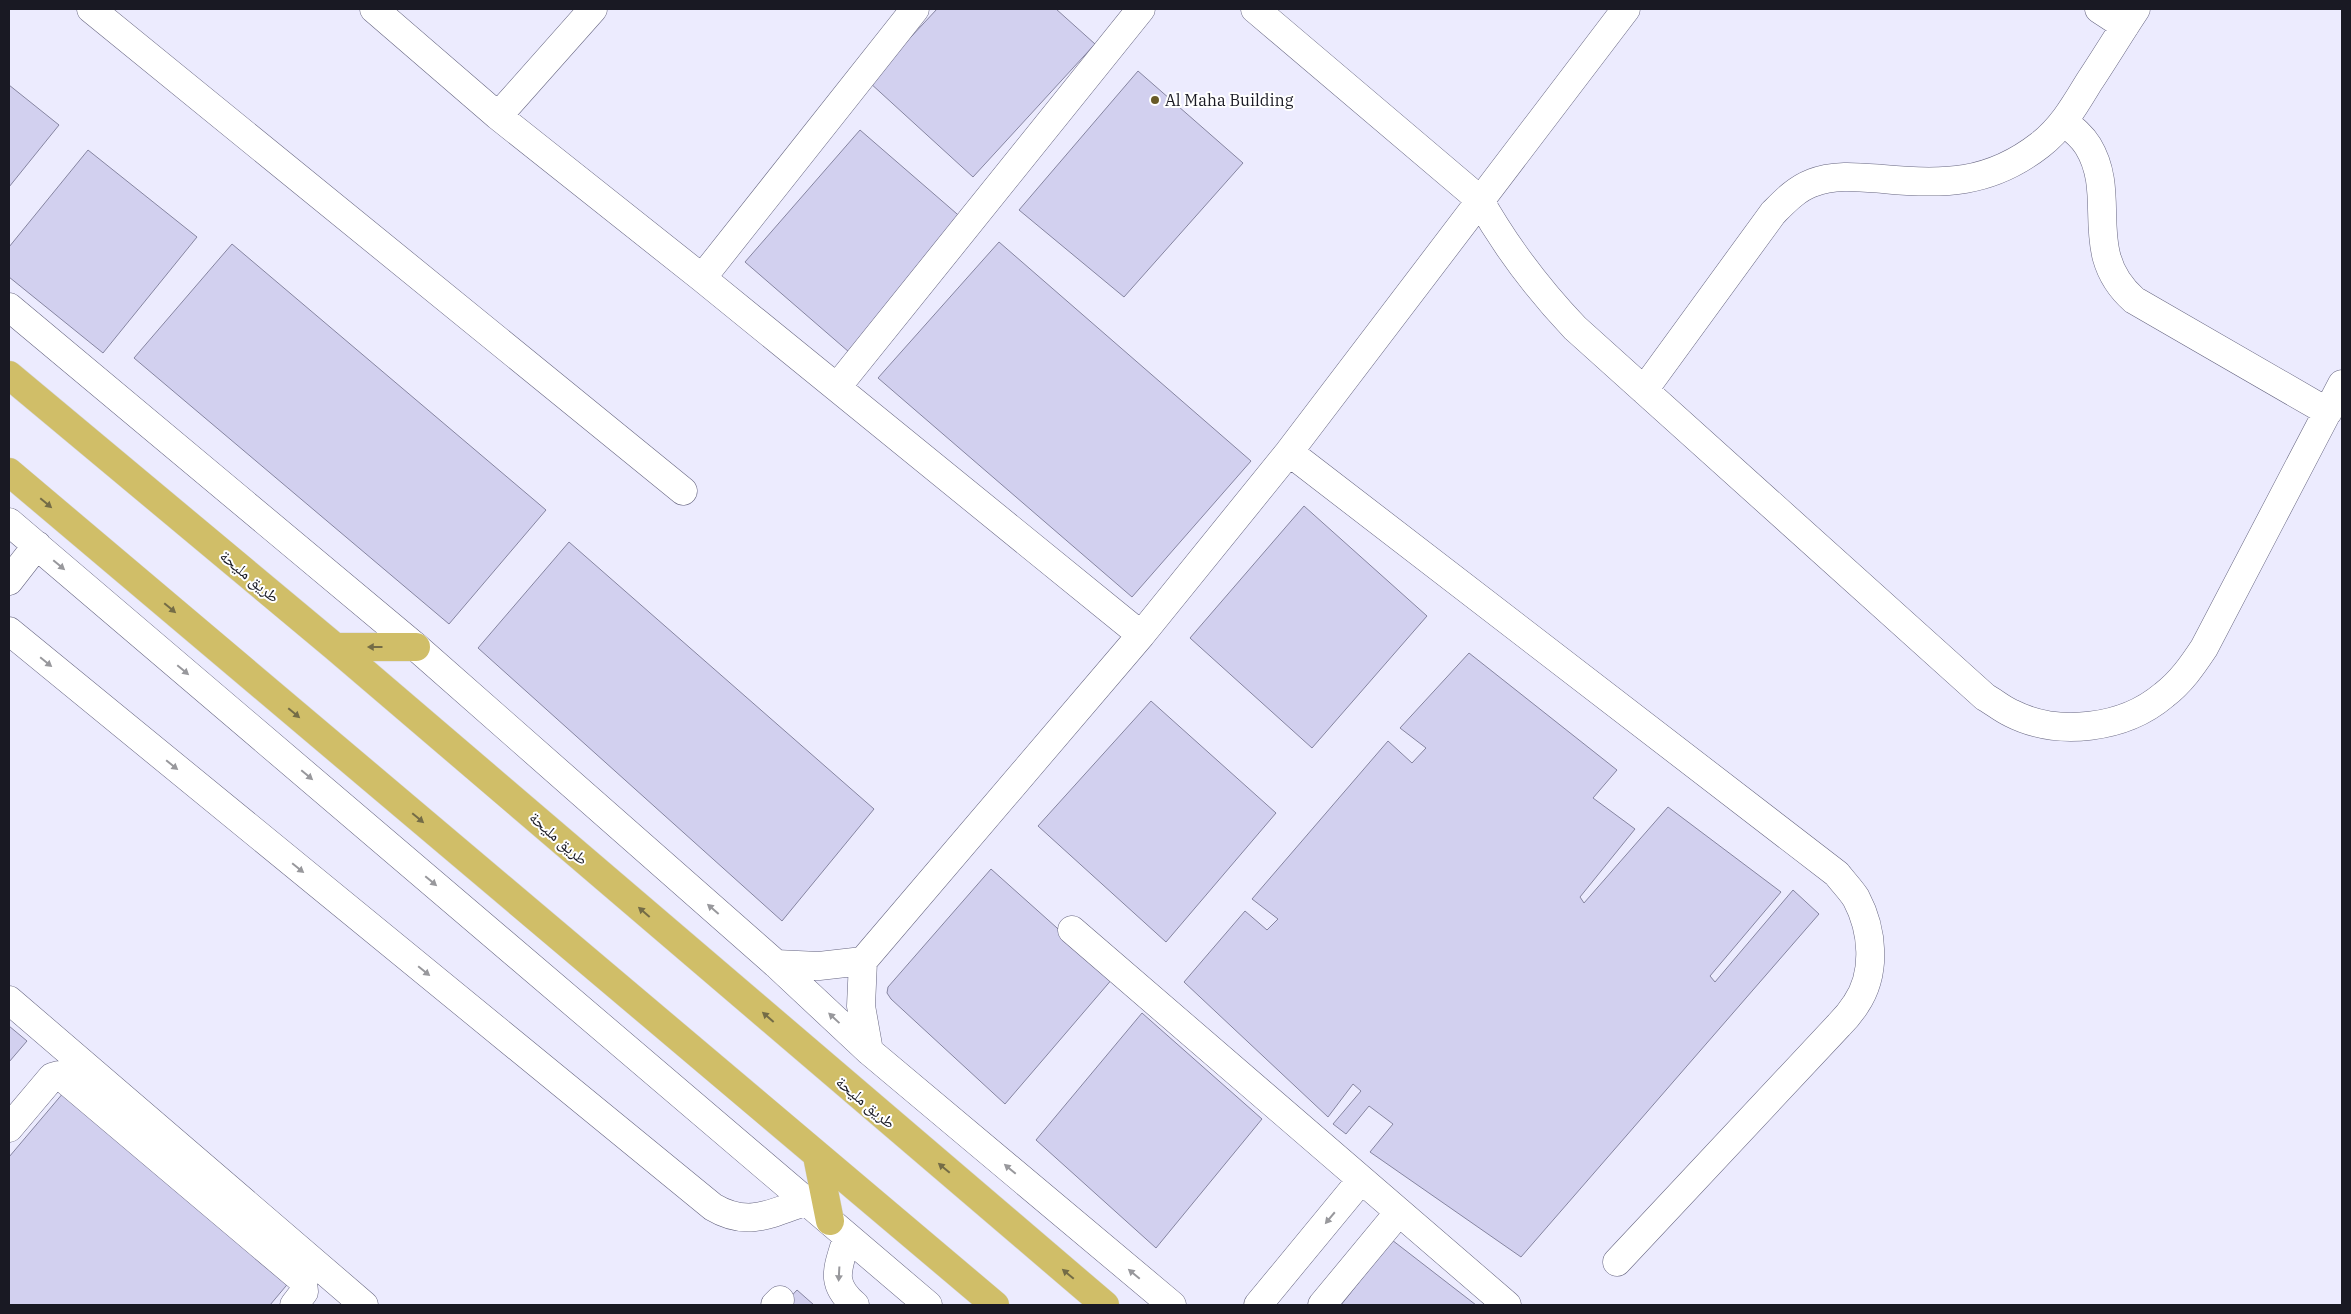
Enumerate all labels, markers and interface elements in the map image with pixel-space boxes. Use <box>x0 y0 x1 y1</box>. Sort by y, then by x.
place label: Al Maha Building <box>1165 90 1294 110</box>
marker: Al Maha Building <box>1149 94 1161 106</box>
one-way arrow <box>40 497 52 508</box>
street label: طريق مليحة <box>216 545 284 607</box>
one-way arrow <box>53 559 66 570</box>
one-way arrow <box>163 603 176 614</box>
one-way arrow <box>367 643 383 651</box>
one-way arrow <box>40 657 53 668</box>
one-way arrow <box>177 664 189 675</box>
one-way arrow <box>287 708 300 719</box>
one-way arrow <box>166 759 178 771</box>
one-way arrow <box>300 770 313 781</box>
street label: طريق مليحة <box>525 807 592 870</box>
one-way arrow <box>411 813 424 824</box>
one-way arrow <box>291 862 304 873</box>
one-way arrow <box>424 875 437 886</box>
one-way arrow <box>707 903 720 914</box>
one-way arrow <box>638 906 651 917</box>
one-way arrow <box>417 965 430 976</box>
one-way arrow <box>761 1012 774 1023</box>
one-way arrow <box>828 1012 840 1024</box>
street label: طريق مليحة <box>832 1071 900 1133</box>
one-way arrow <box>938 1163 951 1174</box>
one-way arrow <box>1003 1164 1016 1175</box>
one-way arrow <box>1325 1211 1336 1224</box>
one-way arrow <box>834 1266 842 1282</box>
one-way arrow <box>1062 1268 1075 1279</box>
one-way arrow <box>1128 1269 1140 1280</box>

